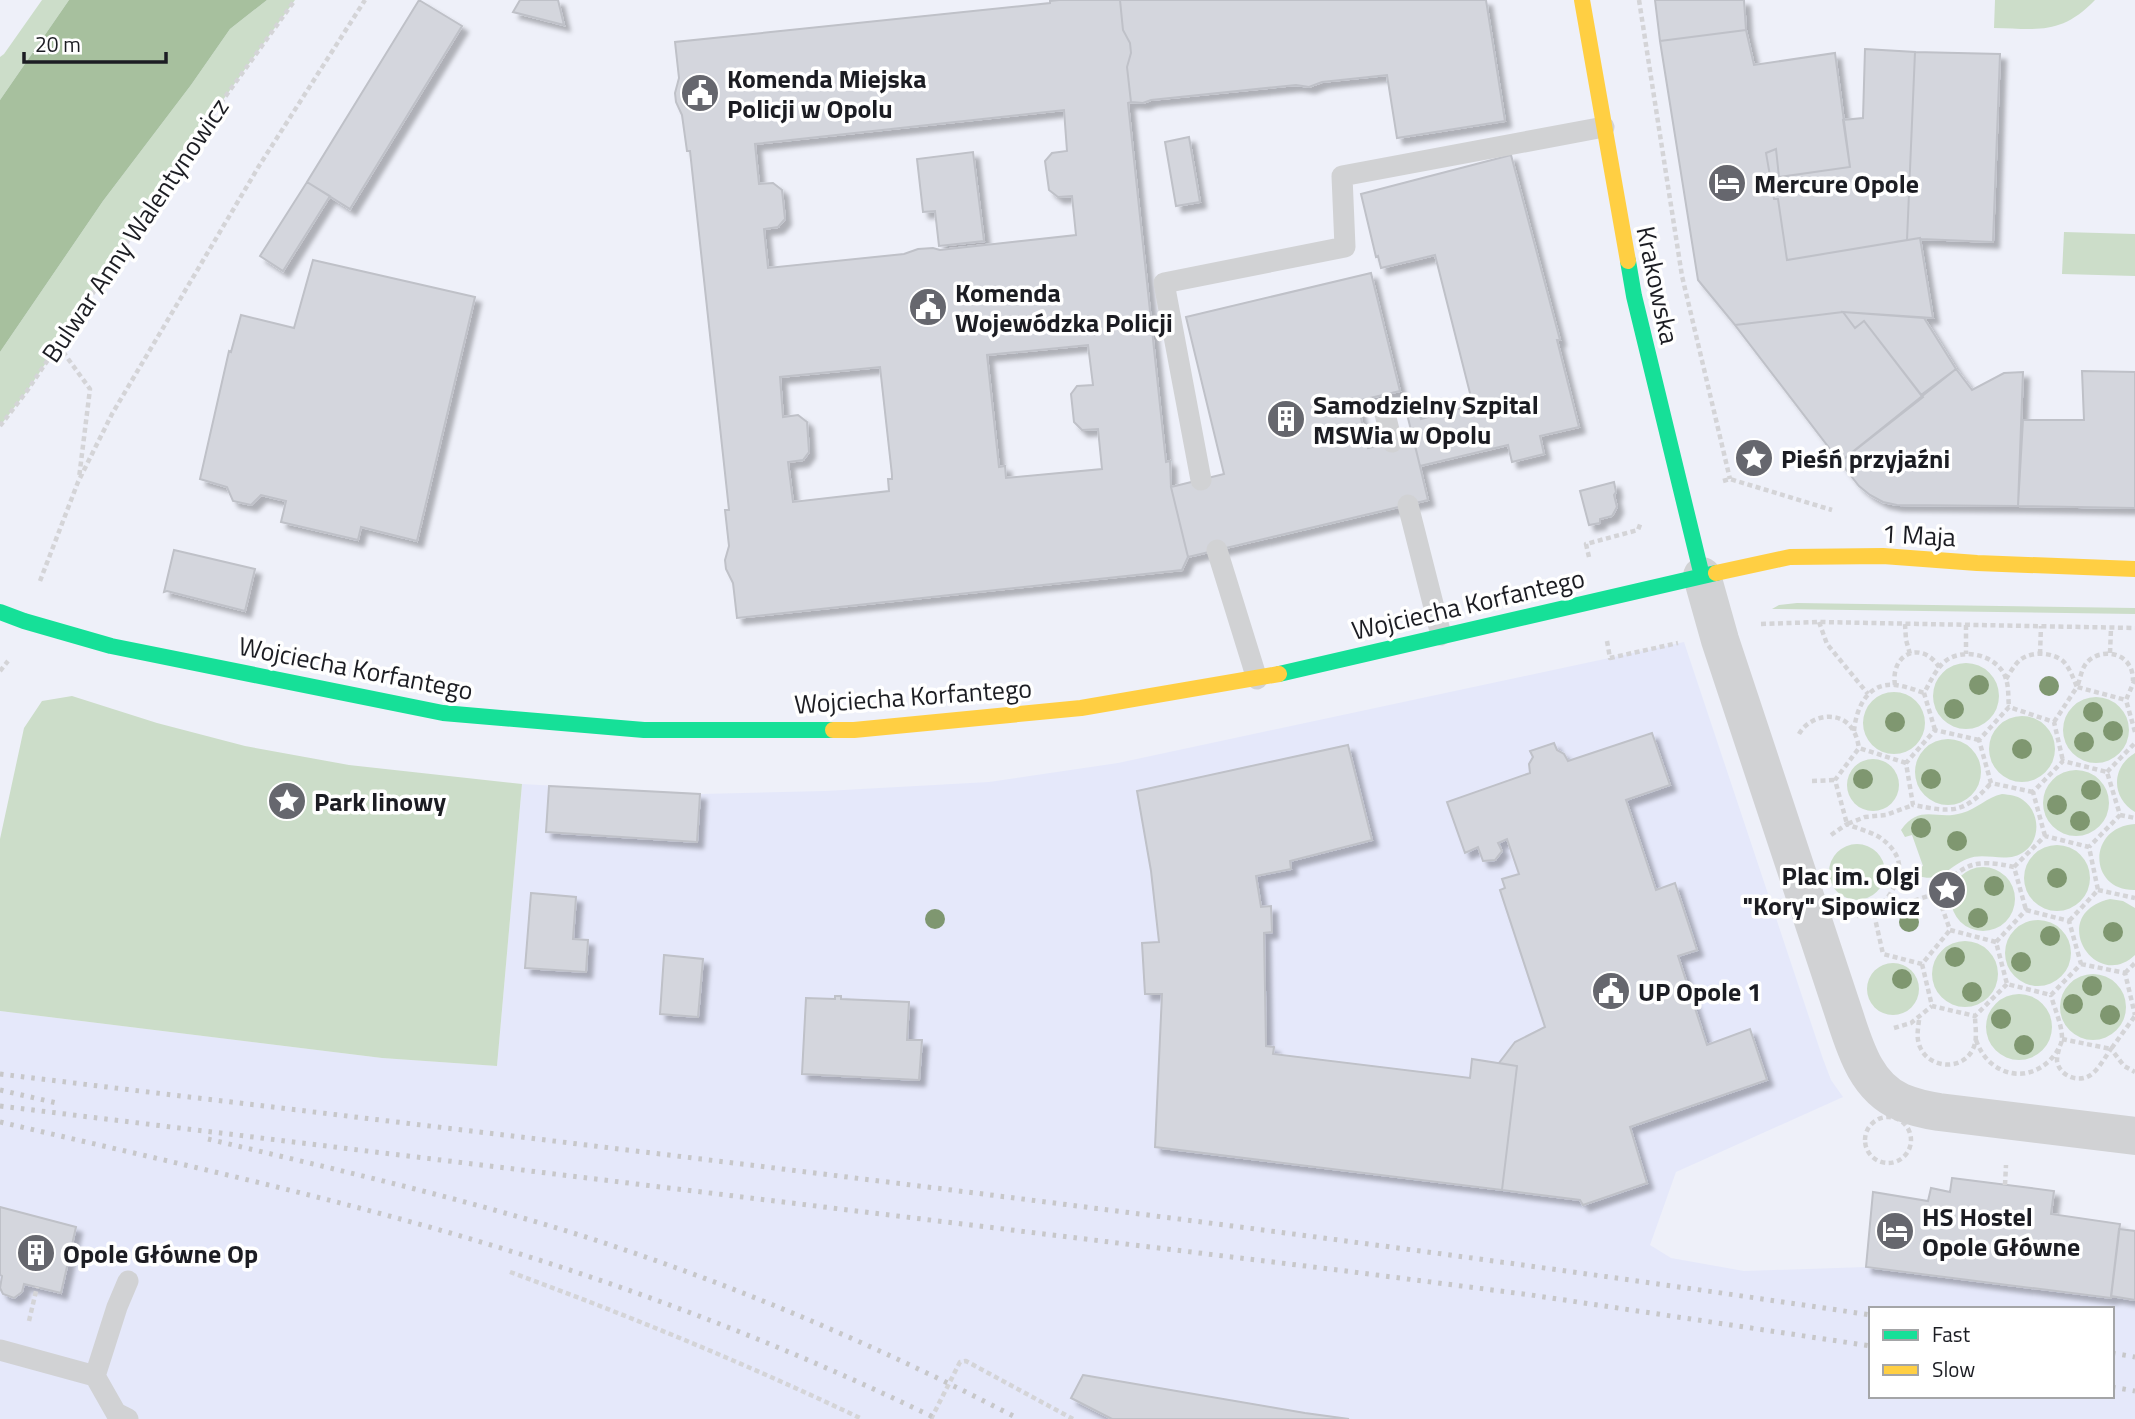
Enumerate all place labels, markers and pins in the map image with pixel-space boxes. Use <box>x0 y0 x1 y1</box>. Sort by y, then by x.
place label: Komenda Miejska Policji w Opolu <box>727 59 927 128</box>
public building icon: Komenda Miejska Policji w Opolu <box>679 72 721 114</box>
hotel icon: Mercure Opole <box>1706 162 1748 204</box>
place label: Mercure Opole <box>1754 164 1919 203</box>
place label: Komenda Wojewódzka Policji <box>955 273 1173 342</box>
public building icon: Komenda Wojewódzka Policji <box>907 286 949 328</box>
place label: Samodzielny Szpital MSWia w Opolu <box>1313 385 1539 454</box>
building icon: Samodzielny Szpital MSWia w Opolu <box>1265 398 1307 440</box>
place icon: Pieśń przyjaźni <box>1733 437 1775 479</box>
place label: Pieśń przyjaźni <box>1781 439 1950 478</box>
place icon: Park linowy <box>266 780 308 822</box>
place label: Park linowy <box>314 782 446 821</box>
place label: Plac im. Olgi "Kory" Sipowicz <box>1742 856 1920 925</box>
place icon: Plac im. Olgi "Kory" Sipowicz <box>1926 869 1968 911</box>
public building icon: UP Opole 1 <box>1590 970 1632 1012</box>
place label: UP Opole 1 <box>1638 972 1762 1011</box>
place label: HS Hostel Opole Główne <box>1922 1197 2080 1266</box>
hotel icon: HS Hostel Opole Główne <box>1874 1210 1916 1252</box>
building icon: Opole Główne Op <box>15 1232 57 1274</box>
place label: Opole Główne Op <box>63 1234 258 1273</box>

